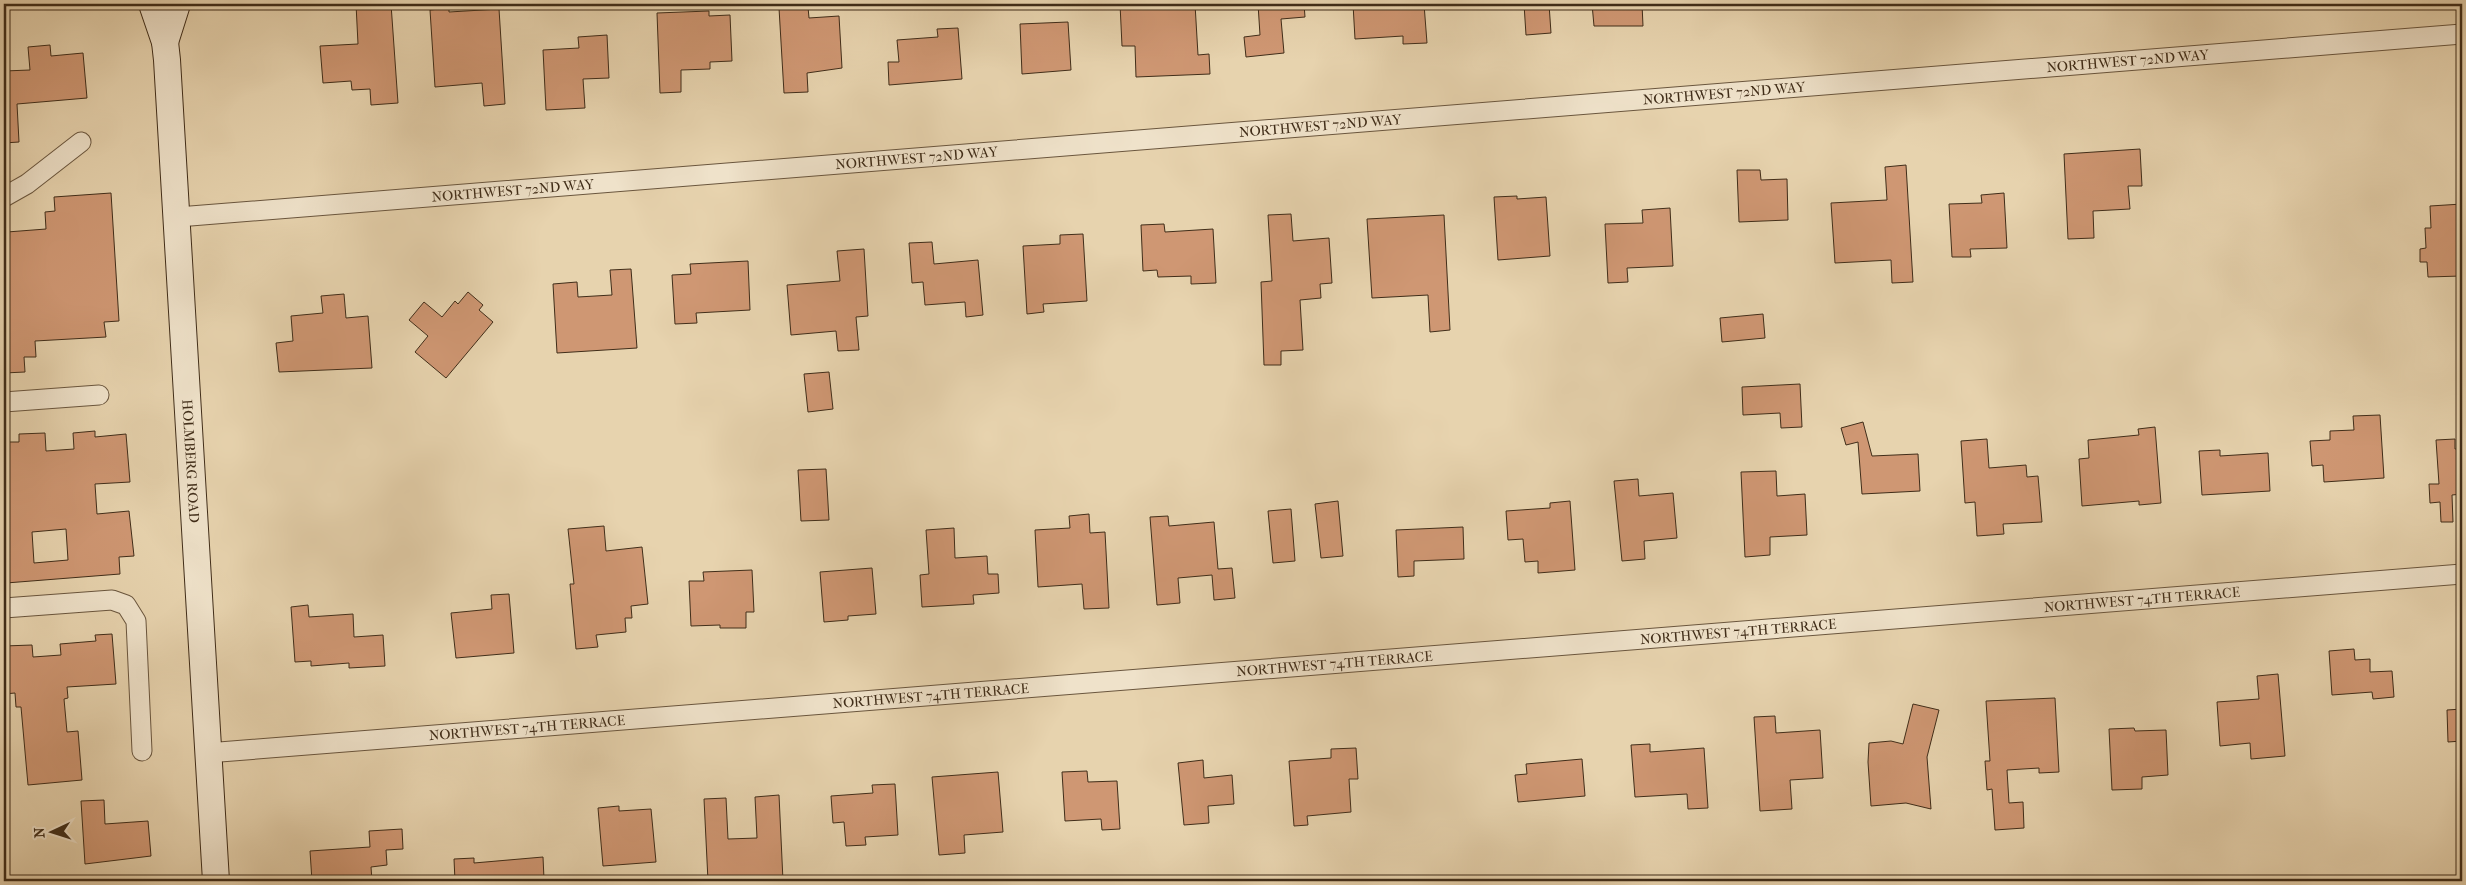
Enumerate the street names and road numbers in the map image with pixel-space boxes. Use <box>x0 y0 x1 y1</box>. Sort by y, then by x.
street label: NORTHWEST 72ND WAY <box>2046 46 2210 76</box>
street label: NORTHWEST 72ND WAY <box>1642 79 1806 109</box>
street label: NORTHWEST 72ND WAY <box>1238 111 1403 141</box>
street label: NORTHWEST 72ND WAY <box>835 143 999 173</box>
street label: NORTHWEST 72ND WAY <box>431 176 595 206</box>
street label: HOLMBERG ROAD <box>178 399 203 524</box>
street label: NORTHWEST 74TH TERRACE <box>2043 584 2241 616</box>
street label: NORTHWEST 74TH TERRACE <box>1639 616 1837 648</box>
street label: NORTHWEST 74TH TERRACE <box>1236 648 1434 680</box>
street label: NORTHWEST 74TH TERRACE <box>832 680 1030 712</box>
street label: NORTHWEST 74TH TERRACE <box>428 712 626 744</box>

